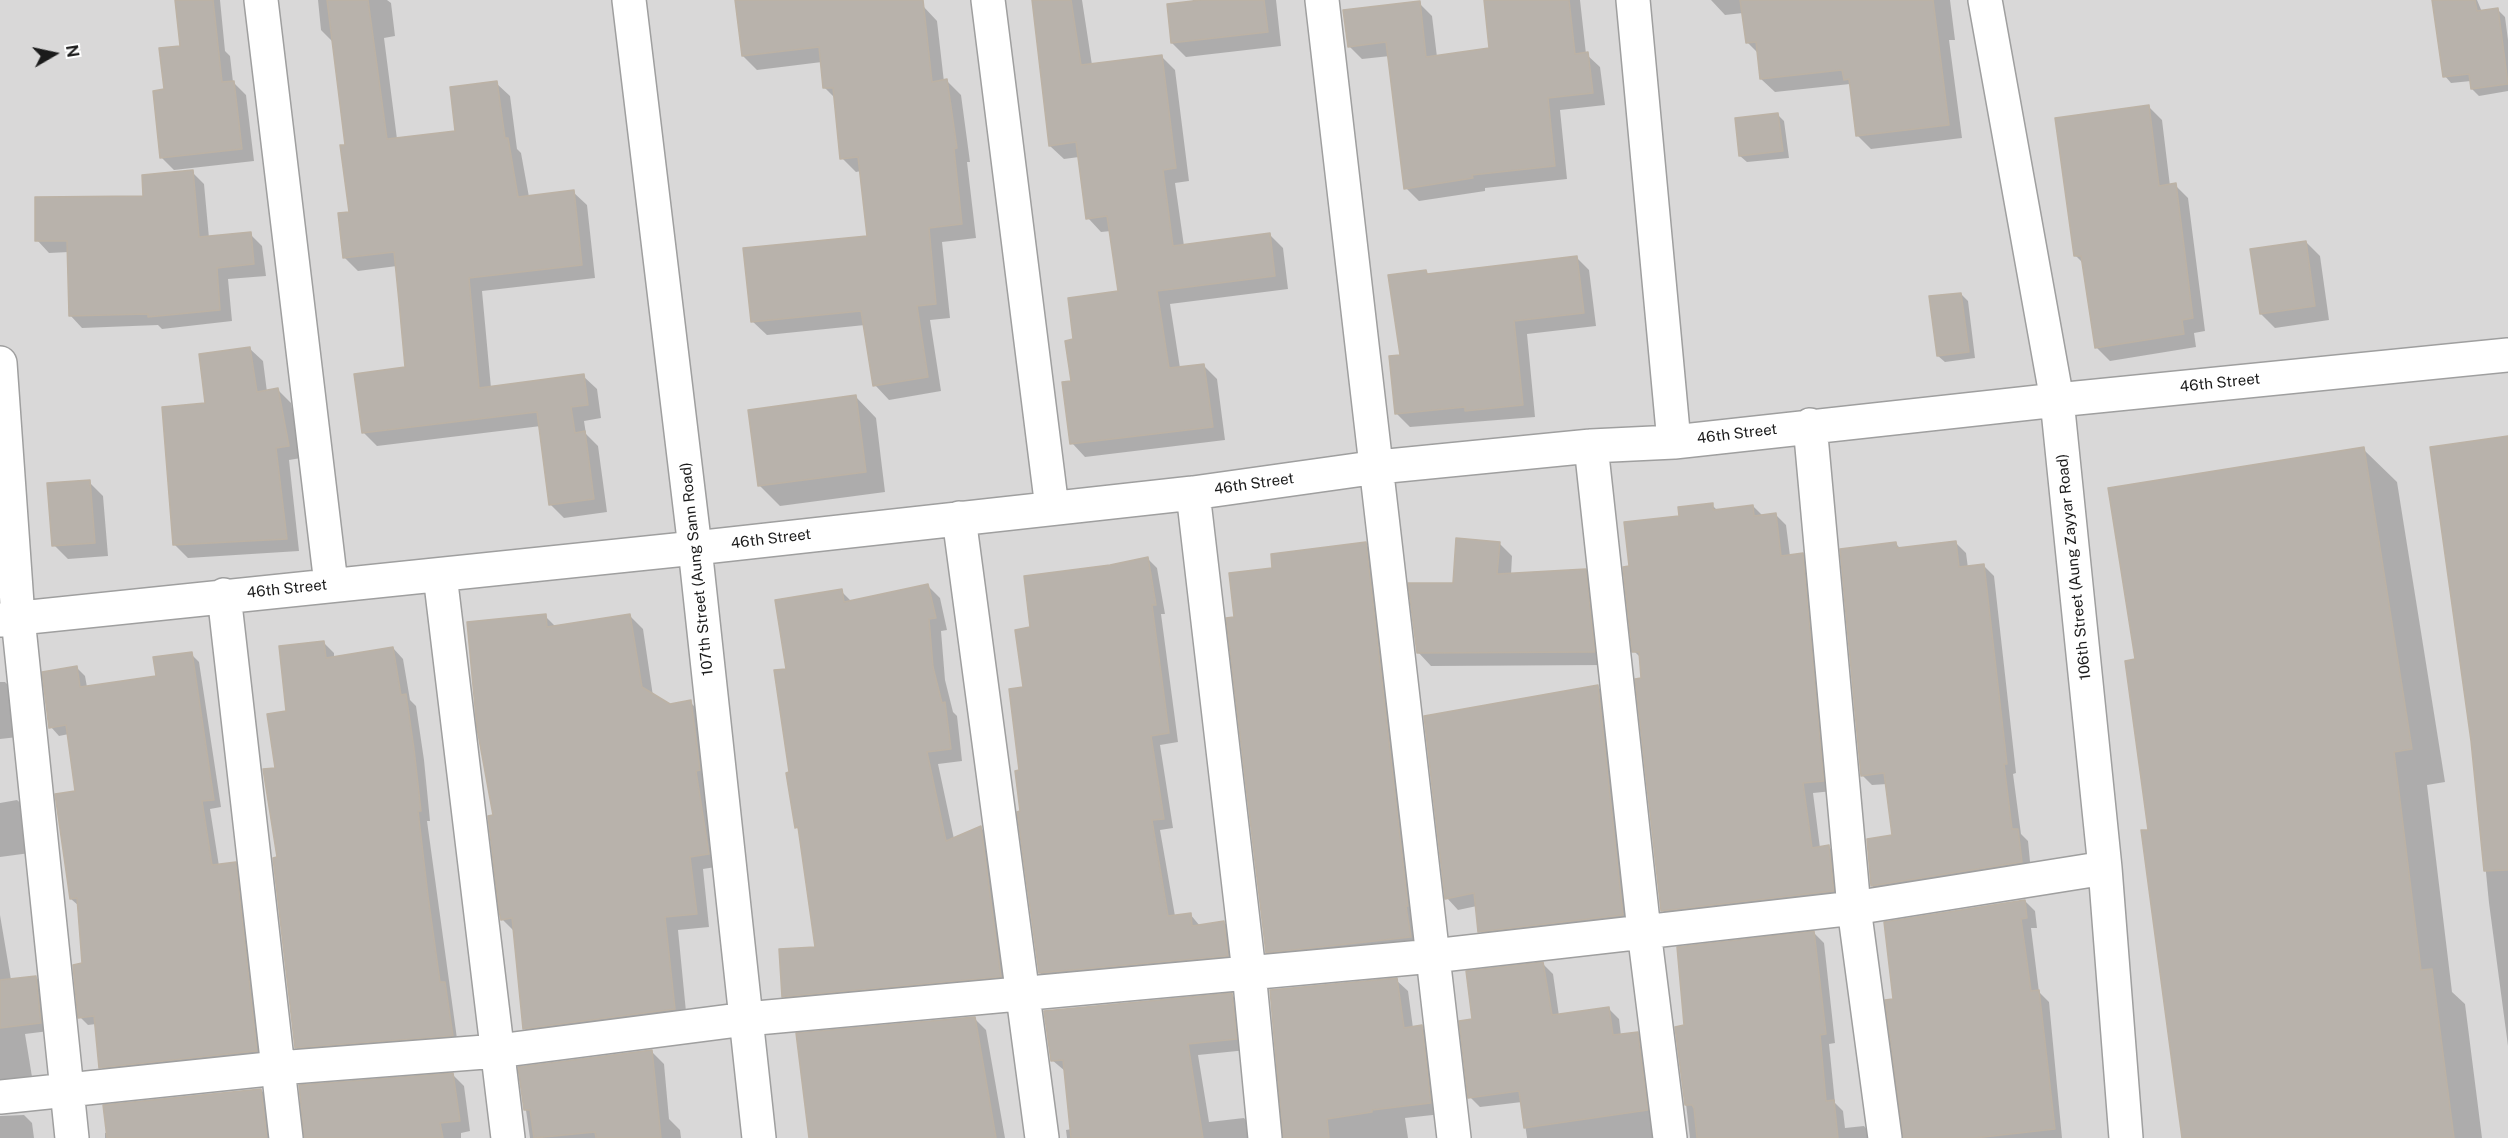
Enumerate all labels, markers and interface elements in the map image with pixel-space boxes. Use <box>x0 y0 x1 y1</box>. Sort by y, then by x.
north arrow <box>24 24 84 84</box>
text: N <box>62 43 83 59</box>
street label: 46th Street <box>2179 370 2261 396</box>
street label: 46th Street <box>1696 420 1778 448</box>
street label: 106th Street (Aung Zayyar Road) <box>2053 453 2095 681</box>
street label: 107th Street (Aung Sann Road) <box>677 461 717 677</box>
street label: 46th Street <box>1213 469 1295 499</box>
street label: 46th Street <box>730 525 812 553</box>
street label: 46th Street <box>246 576 328 602</box>

